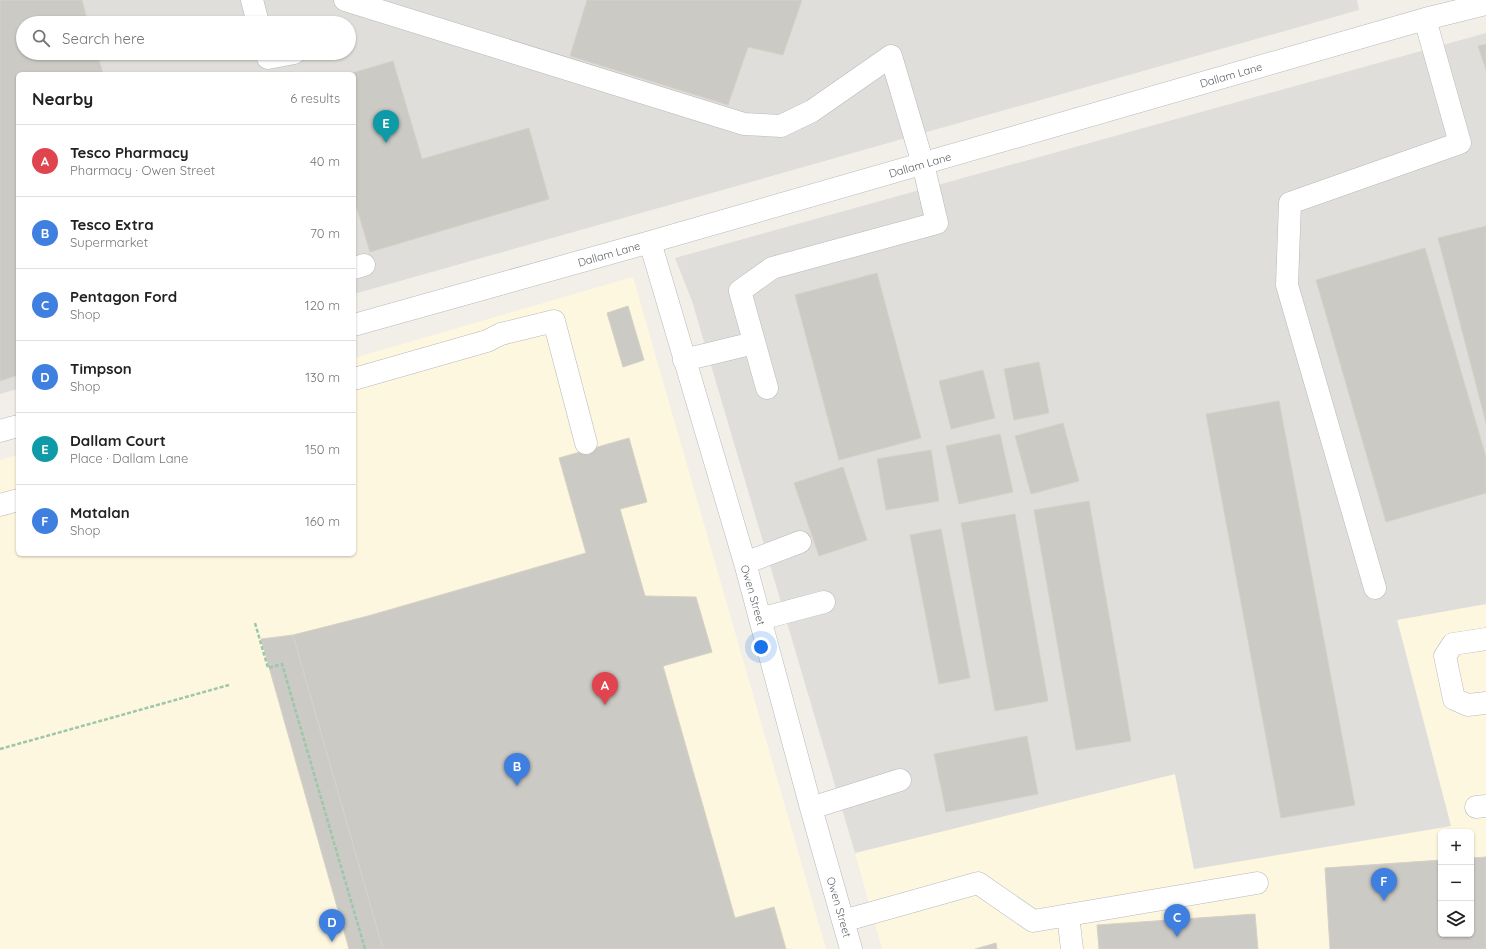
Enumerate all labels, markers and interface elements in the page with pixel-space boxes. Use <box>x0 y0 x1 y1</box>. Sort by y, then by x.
search box <box>16 16 356 60</box>
icon: search <box>30 27 52 49</box>
text: Search here <box>62 29 145 48</box>
street label: Dallam Lane <box>1198 59 1264 91</box>
text: Nearby <box>32 88 93 109</box>
text: 6 results <box>290 90 340 106</box>
pin: E <box>373 110 399 143</box>
text: Tesco Pharmacy <box>70 143 189 162</box>
street label: Dallam Lane <box>887 149 953 181</box>
text: A <box>41 153 49 169</box>
text: 40 m <box>310 153 340 169</box>
text: Pharmacy · Owen Street <box>70 162 215 178</box>
text: Tesco Extra <box>70 215 154 234</box>
text: B <box>41 225 49 241</box>
text: 70 m <box>310 225 340 241</box>
text: Supermarket <box>70 234 148 250</box>
street label: Dallam Lane <box>576 238 642 270</box>
text: Pentagon Ford <box>70 287 177 306</box>
text: C <box>41 297 49 313</box>
text: 120 m <box>305 297 340 313</box>
text: Shop <box>70 306 100 322</box>
text: Timpson <box>70 359 132 378</box>
text: D <box>40 369 50 385</box>
text: 130 m <box>305 369 340 385</box>
text: Shop <box>70 378 100 394</box>
text: Dallam Court <box>70 431 166 450</box>
text: E <box>41 441 49 457</box>
text: 150 m <box>305 441 340 457</box>
text: Place · Dallam Lane <box>70 450 188 466</box>
text: Matalan <box>70 503 130 522</box>
text: F <box>41 513 49 529</box>
text: 160 m <box>305 513 340 529</box>
text: Shop <box>70 522 100 538</box>
street label: Owen Street <box>738 563 768 627</box>
your location <box>751 637 771 657</box>
pin: A <box>592 672 618 705</box>
pin: B <box>504 753 530 786</box>
map controls <box>1438 829 1474 937</box>
button: + <box>1438 829 1474 865</box>
button: − <box>1438 865 1474 901</box>
pin: F <box>1371 868 1397 901</box>
street label: Owen Street <box>824 875 854 939</box>
button: layers <box>1438 901 1474 937</box>
pin: C <box>1164 904 1190 937</box>
pin: D <box>319 909 345 942</box>

